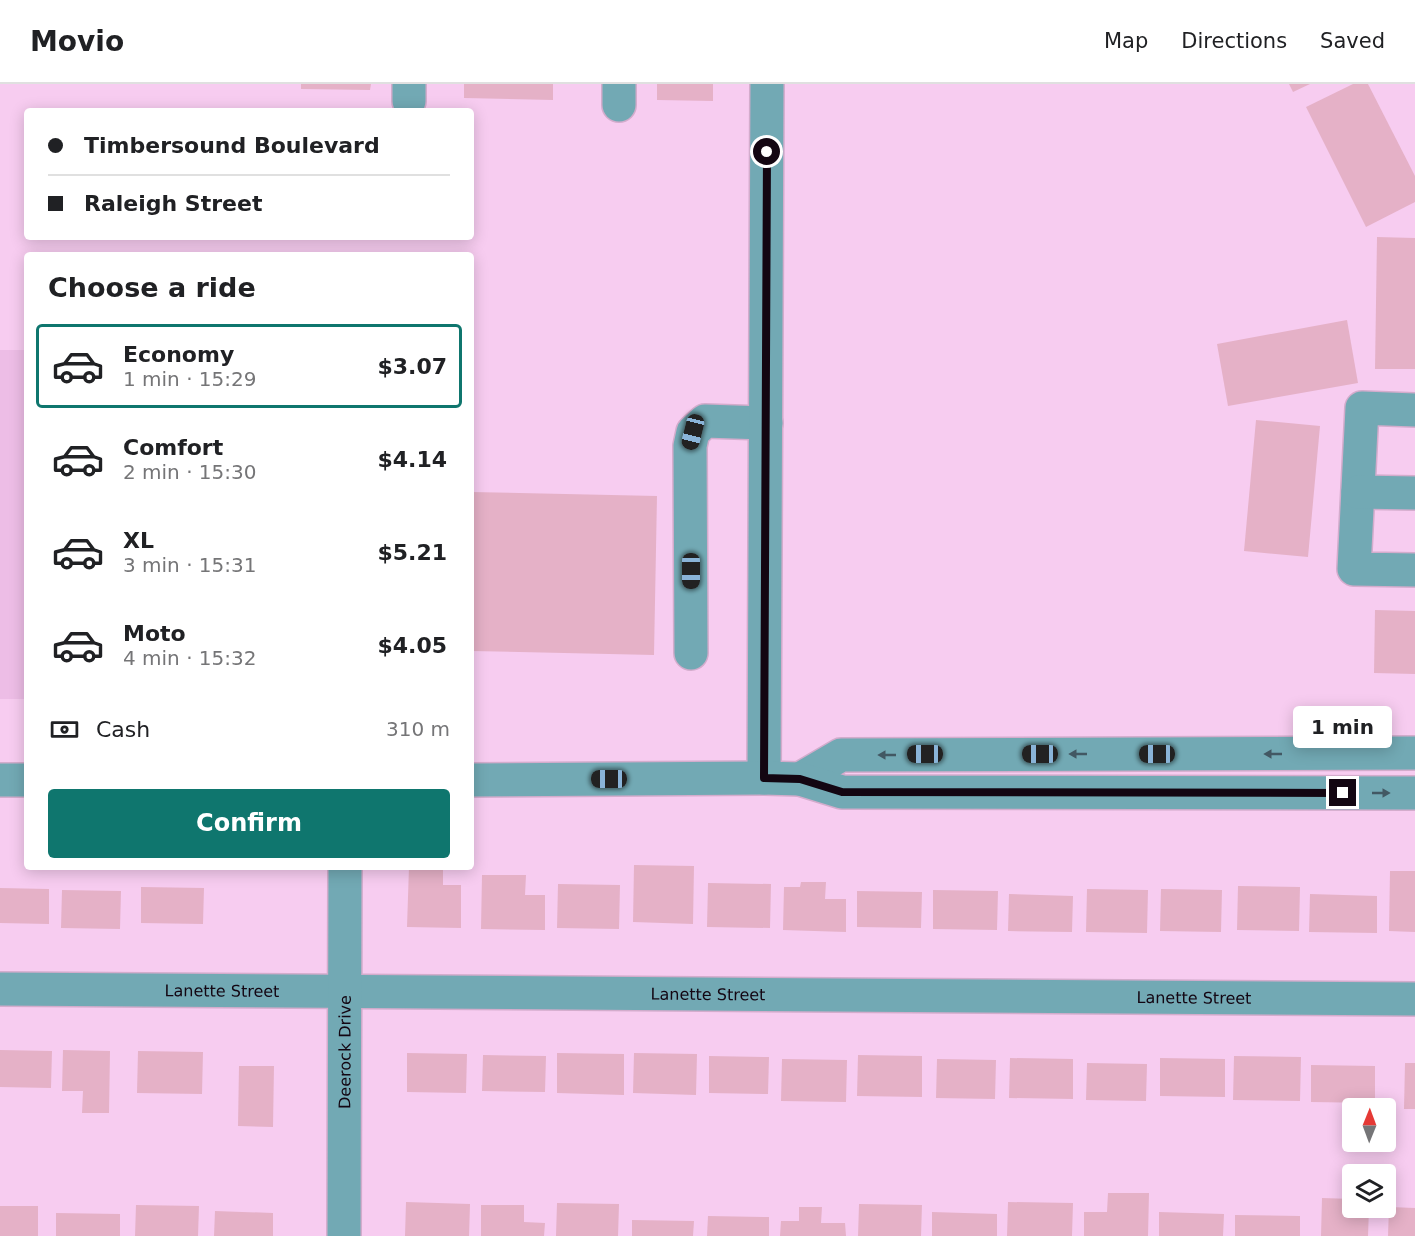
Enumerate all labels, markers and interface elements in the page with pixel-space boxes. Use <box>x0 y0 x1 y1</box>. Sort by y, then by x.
text: Movio <box>30 25 124 58</box>
text: Map <box>1104 29 1148 53</box>
text: Directions <box>1181 29 1287 53</box>
text: Saved <box>1320 29 1385 53</box>
text: Timbersound Boulevard <box>84 133 380 158</box>
route start <box>753 138 780 165</box>
text: Raleigh Street <box>84 191 262 216</box>
text: Choose a ride <box>48 272 256 303</box>
icon: car <box>51 339 105 393</box>
text: Economy <box>123 342 234 367</box>
text: $3.07 <box>377 354 447 379</box>
text: 1 min · 15:29 <box>123 367 257 391</box>
car <box>680 412 706 452</box>
icon: car <box>51 432 105 486</box>
text: Comfort <box>123 435 223 460</box>
text: $4.14 <box>377 447 447 472</box>
text: 2 min · 15:30 <box>123 460 257 484</box>
icon: car <box>51 525 105 579</box>
text: XL <box>123 528 154 553</box>
text: $5.21 <box>377 540 447 565</box>
text: 3 min · 15:31 <box>123 553 257 577</box>
car <box>682 553 700 589</box>
icon: car <box>51 618 105 672</box>
text: Moto <box>123 621 186 646</box>
text: $4.05 <box>377 633 447 658</box>
text: 4 min · 15:32 <box>123 646 257 670</box>
callout: 1 min <box>1294 706 1392 748</box>
icon: cash <box>48 713 81 746</box>
text: 1 min <box>1311 715 1374 739</box>
text: Cash <box>96 717 150 742</box>
text: 310 m <box>386 717 450 741</box>
car <box>907 745 943 763</box>
car <box>1022 745 1058 763</box>
car <box>1139 745 1175 763</box>
one-way arrow <box>1068 749 1087 759</box>
one-way arrow <box>1263 749 1282 758</box>
one-way arrow <box>878 750 897 760</box>
car <box>591 770 627 788</box>
route end <box>1329 779 1356 806</box>
one-way arrow <box>1372 788 1391 798</box>
button: Confirm <box>48 789 450 858</box>
street label: Lanette Street <box>164 981 279 1001</box>
street label: Lanette Street <box>650 985 765 1004</box>
street label: Lanette Street <box>1136 988 1251 1008</box>
street label: Deerock Drive <box>335 995 355 1109</box>
north arrow <box>1342 1098 1396 1152</box>
map controls <box>1342 1098 1396 1218</box>
button: layers <box>1342 1164 1396 1218</box>

